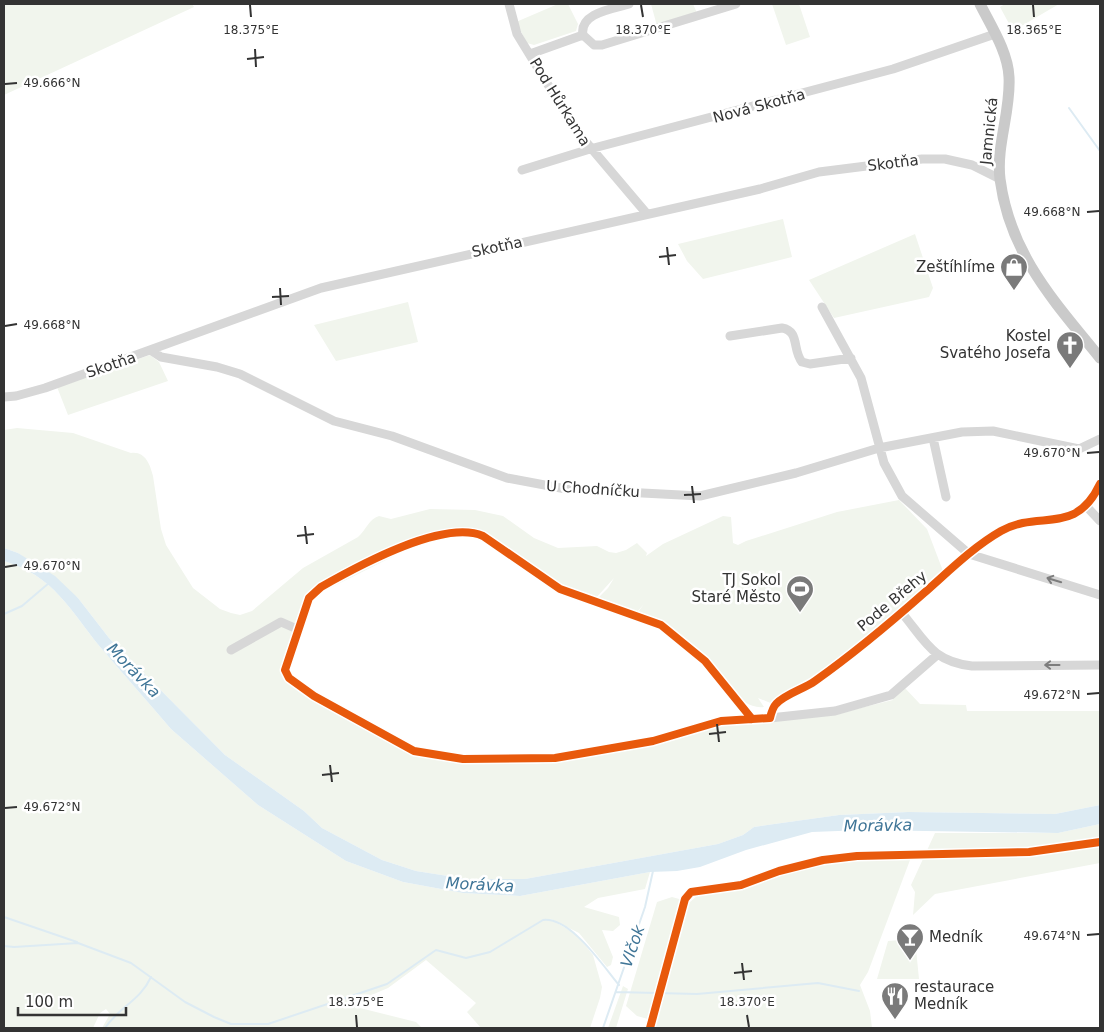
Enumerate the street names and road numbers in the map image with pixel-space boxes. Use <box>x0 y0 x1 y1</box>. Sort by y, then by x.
street label: Pod Hůrkama <box>526 55 594 149</box>
street label: Nová Skotňa <box>711 85 807 127</box>
street label: Jamnická <box>976 96 1001 167</box>
street label: Skotňa <box>866 151 920 175</box>
street label: Skotňa <box>470 233 524 261</box>
street label: Skotňa <box>84 348 138 382</box>
street label: U Chodníčku <box>545 477 641 501</box>
street label: Pode Břehy <box>854 567 930 635</box>

